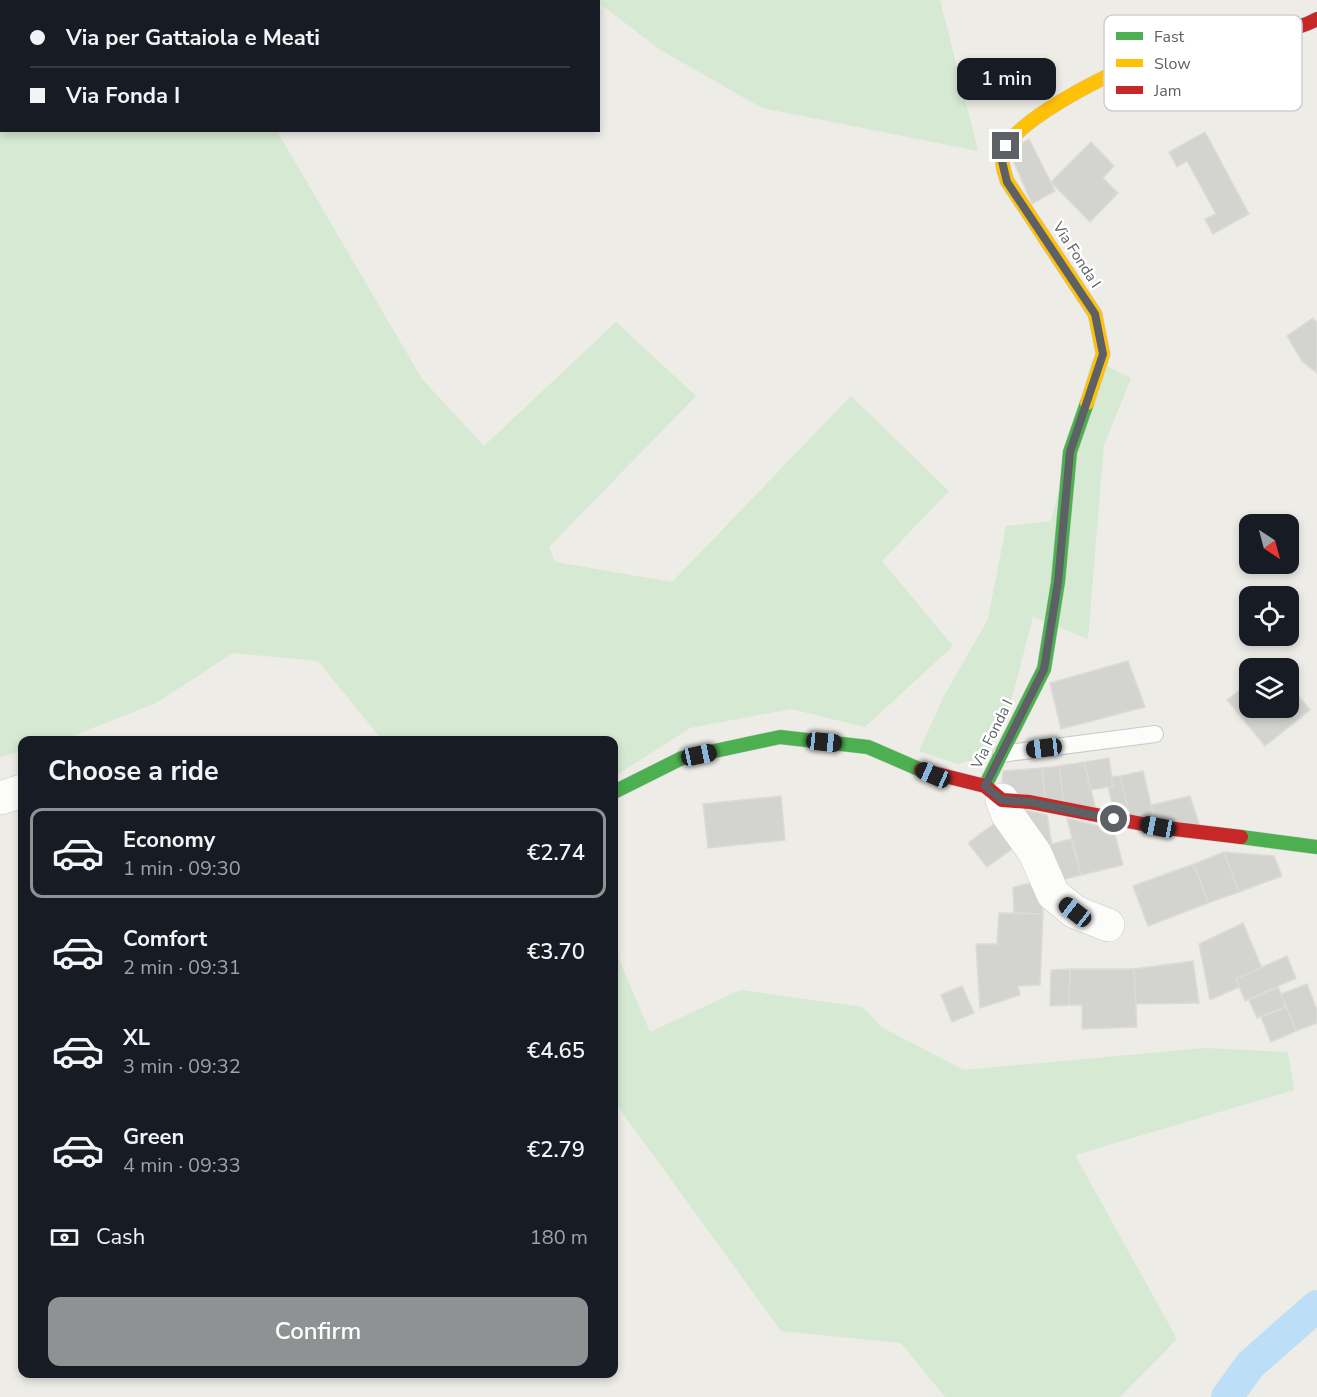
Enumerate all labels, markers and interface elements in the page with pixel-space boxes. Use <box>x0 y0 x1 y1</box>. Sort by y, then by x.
legend <box>1104 15 1302 111</box>
text: Via per Gattaiola e Meati <box>66 23 320 53</box>
text: Fast <box>1154 26 1185 48</box>
text: Slow <box>1154 53 1191 75</box>
callout: 1 min <box>956 59 1056 101</box>
text: 1 min <box>981 65 1032 92</box>
text: Jam <box>1153 80 1181 102</box>
text: Via Fonda I <box>66 81 180 111</box>
route end <box>992 132 1019 159</box>
street label: Via Fonda I <box>1048 217 1106 292</box>
north arrow <box>1239 514 1299 574</box>
map controls <box>1239 514 1299 718</box>
button: locate <box>1239 586 1299 646</box>
button: layers <box>1239 658 1299 718</box>
street label: Via Fonda I <box>966 696 1017 773</box>
car <box>805 731 843 753</box>
car <box>1025 737 1063 759</box>
car <box>680 742 718 768</box>
text: Choose a ride <box>48 753 219 790</box>
car <box>913 759 953 791</box>
route start <box>1100 805 1127 832</box>
car <box>1139 815 1177 839</box>
text: Economy <box>123 825 215 855</box>
icon: car <box>51 826 105 880</box>
text: €2.74 <box>527 838 585 868</box>
text: 1 min · 09:30 <box>123 855 241 882</box>
car <box>1055 894 1095 930</box>
text: Comfort <box>123 924 207 954</box>
icon: car <box>51 925 105 979</box>
text: €3.70 <box>527 937 585 967</box>
text: 2 min · 09:31 <box>123 954 241 981</box>
text: XL <box>123 1023 150 1053</box>
icon: car <box>51 1024 105 1078</box>
text: €4.65 <box>527 1036 585 1066</box>
text: 3 min · 09:32 <box>123 1053 241 1080</box>
text: Green <box>123 1122 184 1152</box>
icon: car <box>51 1123 105 1177</box>
text: €2.79 <box>527 1135 585 1165</box>
text: 4 min · 09:33 <box>123 1152 241 1179</box>
icon: cash <box>48 1221 81 1254</box>
text: Cash <box>96 1222 145 1252</box>
text: 180 m <box>530 1224 588 1251</box>
button: Confirm <box>48 1297 588 1366</box>

